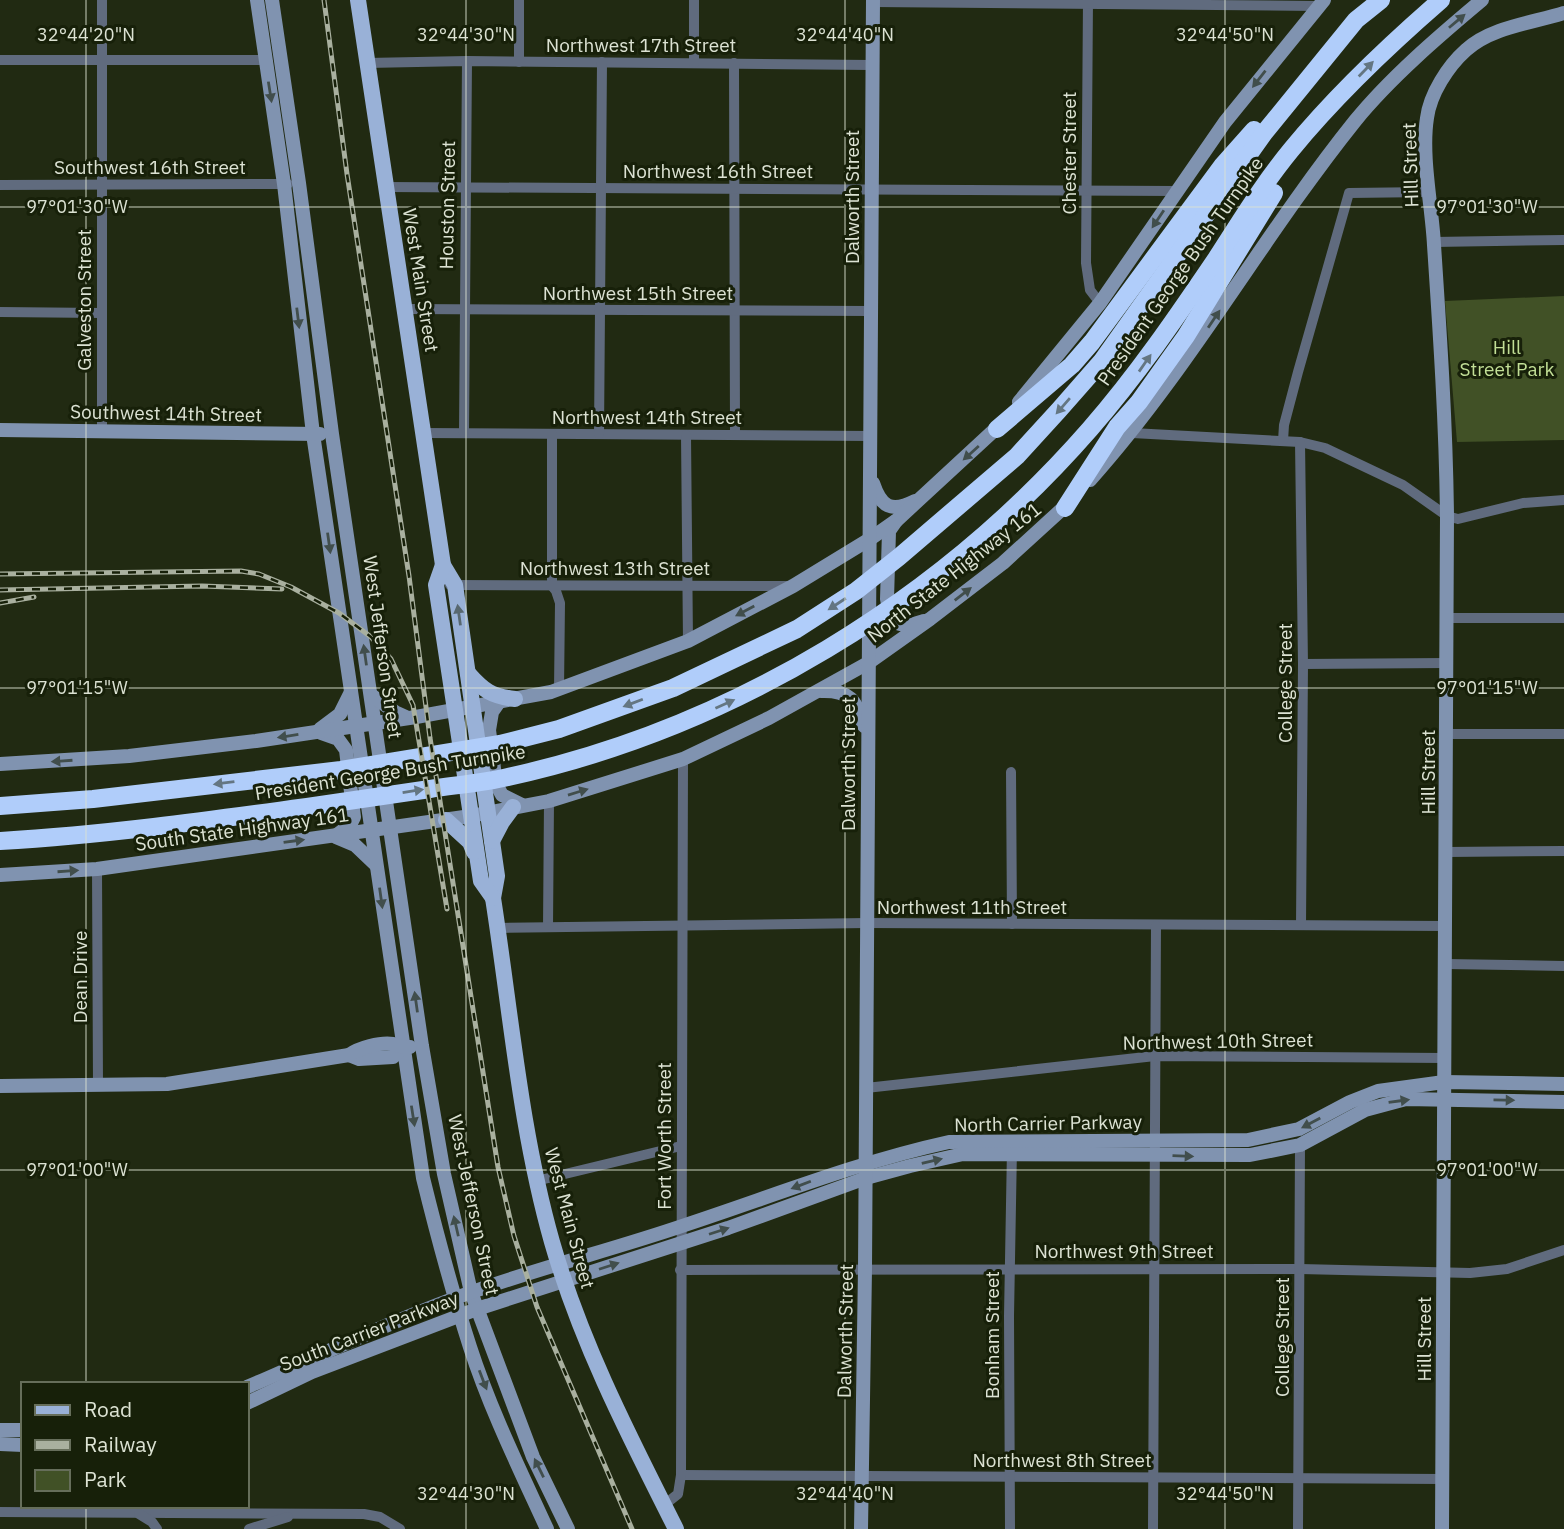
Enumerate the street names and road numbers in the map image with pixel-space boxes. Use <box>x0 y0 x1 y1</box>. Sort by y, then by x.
street label: Northwest 17th Street <box>546 33 736 57</box>
street label: Chester Street <box>1057 92 1081 214</box>
street label: Hill Street <box>1397 122 1423 208</box>
street label: Dalworth Street <box>840 130 864 264</box>
street label: Houston Street <box>434 140 460 270</box>
street label: President George Bush Turnpike <box>1092 152 1268 390</box>
street label: Southwest 16th Street <box>54 155 246 179</box>
street label: Northwest 16th Street <box>623 159 813 183</box>
street label: West Main Street <box>398 206 444 354</box>
street label: Galveston Street <box>72 229 96 371</box>
street label: Northwest 15th Street <box>543 281 733 305</box>
street label: Southwest 14th Street <box>70 399 262 427</box>
street label: Northwest 14th Street <box>552 405 742 429</box>
street label: North State Highway 161 <box>862 497 1046 647</box>
street label: West Jefferson Street <box>358 554 408 740</box>
street label: Northwest 13th Street <box>520 556 710 580</box>
street label: College Street <box>1273 623 1297 743</box>
street label: Dalworth Street <box>836 697 860 831</box>
street label: Hill Street <box>1416 729 1440 815</box>
street label: President George Bush Turnpike <box>253 739 527 805</box>
street label: South State Highway 161 <box>134 802 350 856</box>
street label: Northwest 11th Street <box>877 895 1067 919</box>
street label: Dean Drive <box>68 931 92 1023</box>
street label: Northwest 10th Street <box>1123 1027 1313 1055</box>
street label: Fort Worth Street <box>652 1062 676 1210</box>
street label: North Carrier Parkway <box>954 1109 1143 1137</box>
street label: West Jefferson Street <box>443 1112 505 1298</box>
street label: West Main Street <box>540 1145 600 1291</box>
street label: Northwest 9th Street <box>1034 1239 1214 1263</box>
street label: Dalworth Street <box>832 1264 858 1398</box>
street label: Bonham Street <box>980 1271 1004 1399</box>
street label: College Street <box>1270 1277 1294 1397</box>
street label: South Carrier Parkway <box>276 1286 462 1376</box>
street label: Hill Street <box>1412 1296 1436 1382</box>
street label: Northwest 8th Street <box>972 1448 1152 1472</box>

